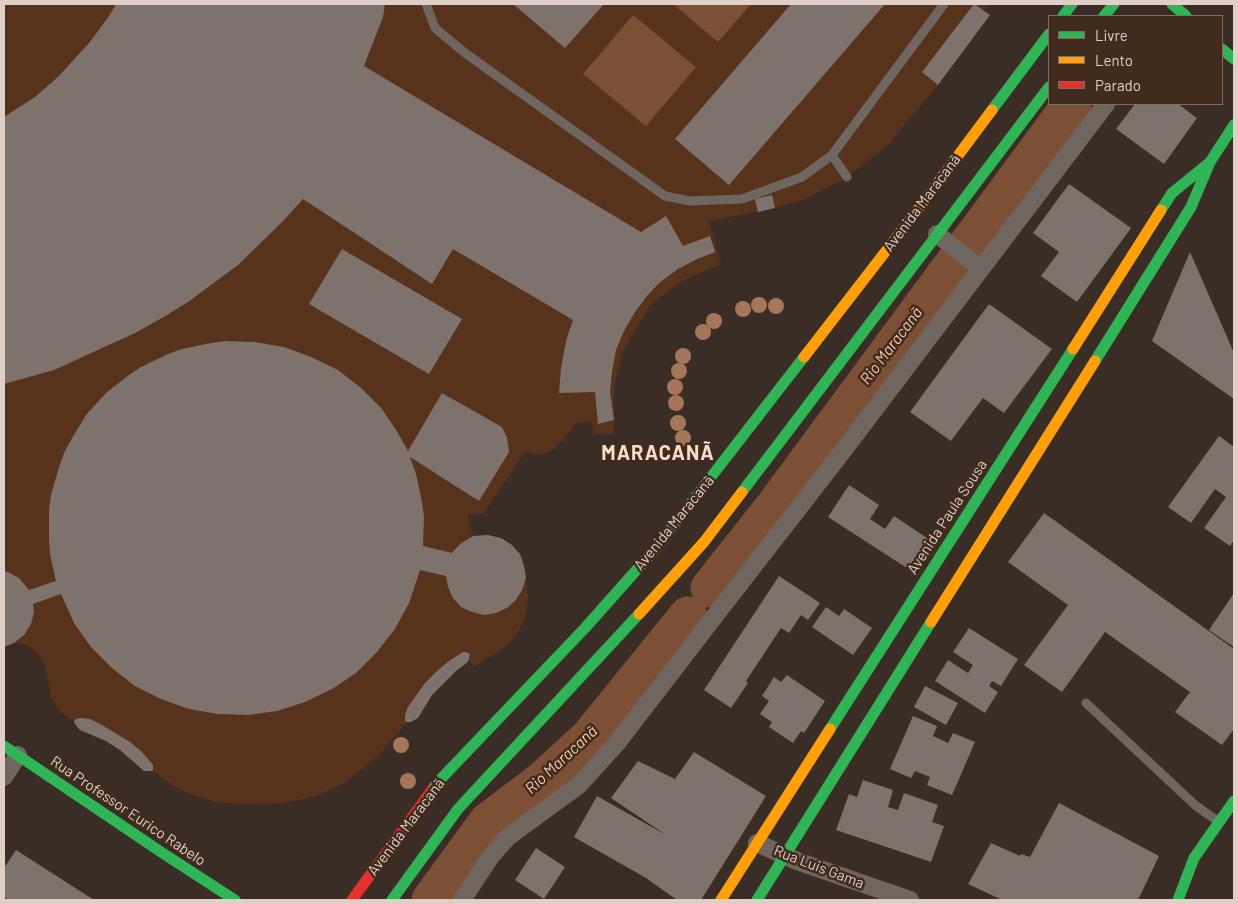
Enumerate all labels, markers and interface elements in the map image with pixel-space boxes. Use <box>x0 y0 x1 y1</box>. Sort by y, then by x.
legend <box>1048 15 1223 105</box>
text: Livre <box>1095 26 1128 44</box>
text: Lento <box>1095 51 1133 69</box>
text: Parado <box>1095 76 1141 94</box>
street label: Avenida Maracanã <box>880 151 964 255</box>
water label: Rio Maracanã <box>856 304 926 388</box>
district label: MARACANÃ <box>600 441 716 465</box>
street label: Avenida Paula Sousa <box>903 456 991 578</box>
street label: Avenida Maracanã <box>630 472 718 574</box>
water label: Rio Maracanã <box>521 722 601 798</box>
street label: Rua Professor Eurico Rabelo <box>47 752 209 870</box>
street label: Avenida Maracanã <box>364 775 448 879</box>
street label: Rua Luis Gama <box>771 842 867 892</box>

